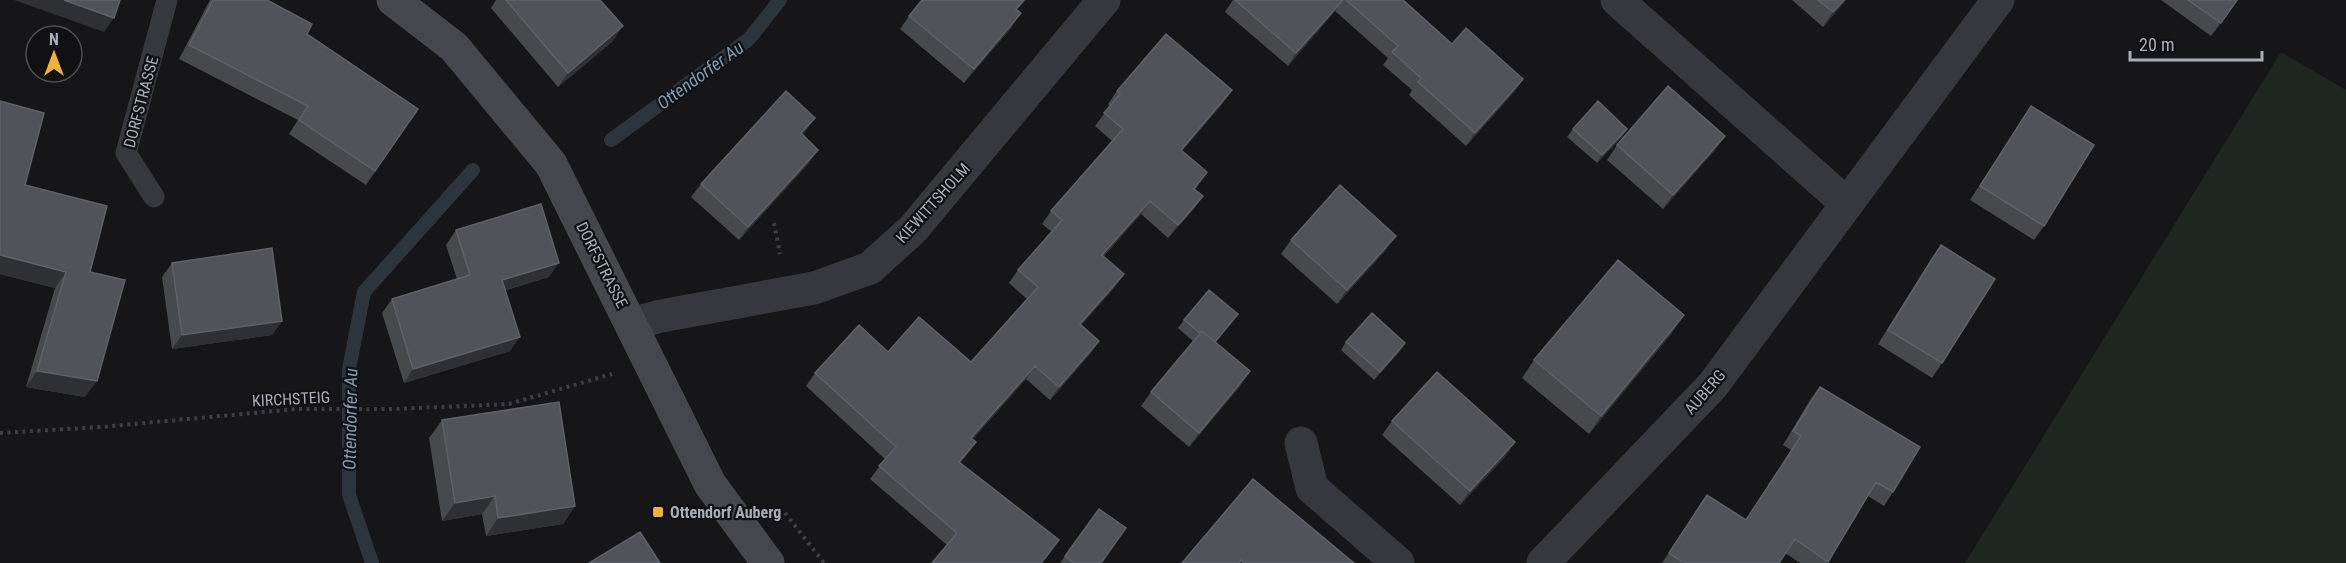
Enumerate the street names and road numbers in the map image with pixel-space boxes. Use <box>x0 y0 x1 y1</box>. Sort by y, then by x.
street label: DORFSTRASSE <box>120 54 162 150</box>
street label: KIEWITTSHOLM <box>892 159 974 247</box>
street label: DORFSTRASSE <box>572 219 632 311</box>
street label: AUBERG <box>1681 366 1729 418</box>
street label: KIRCHSTEIG <box>251 387 331 411</box>

